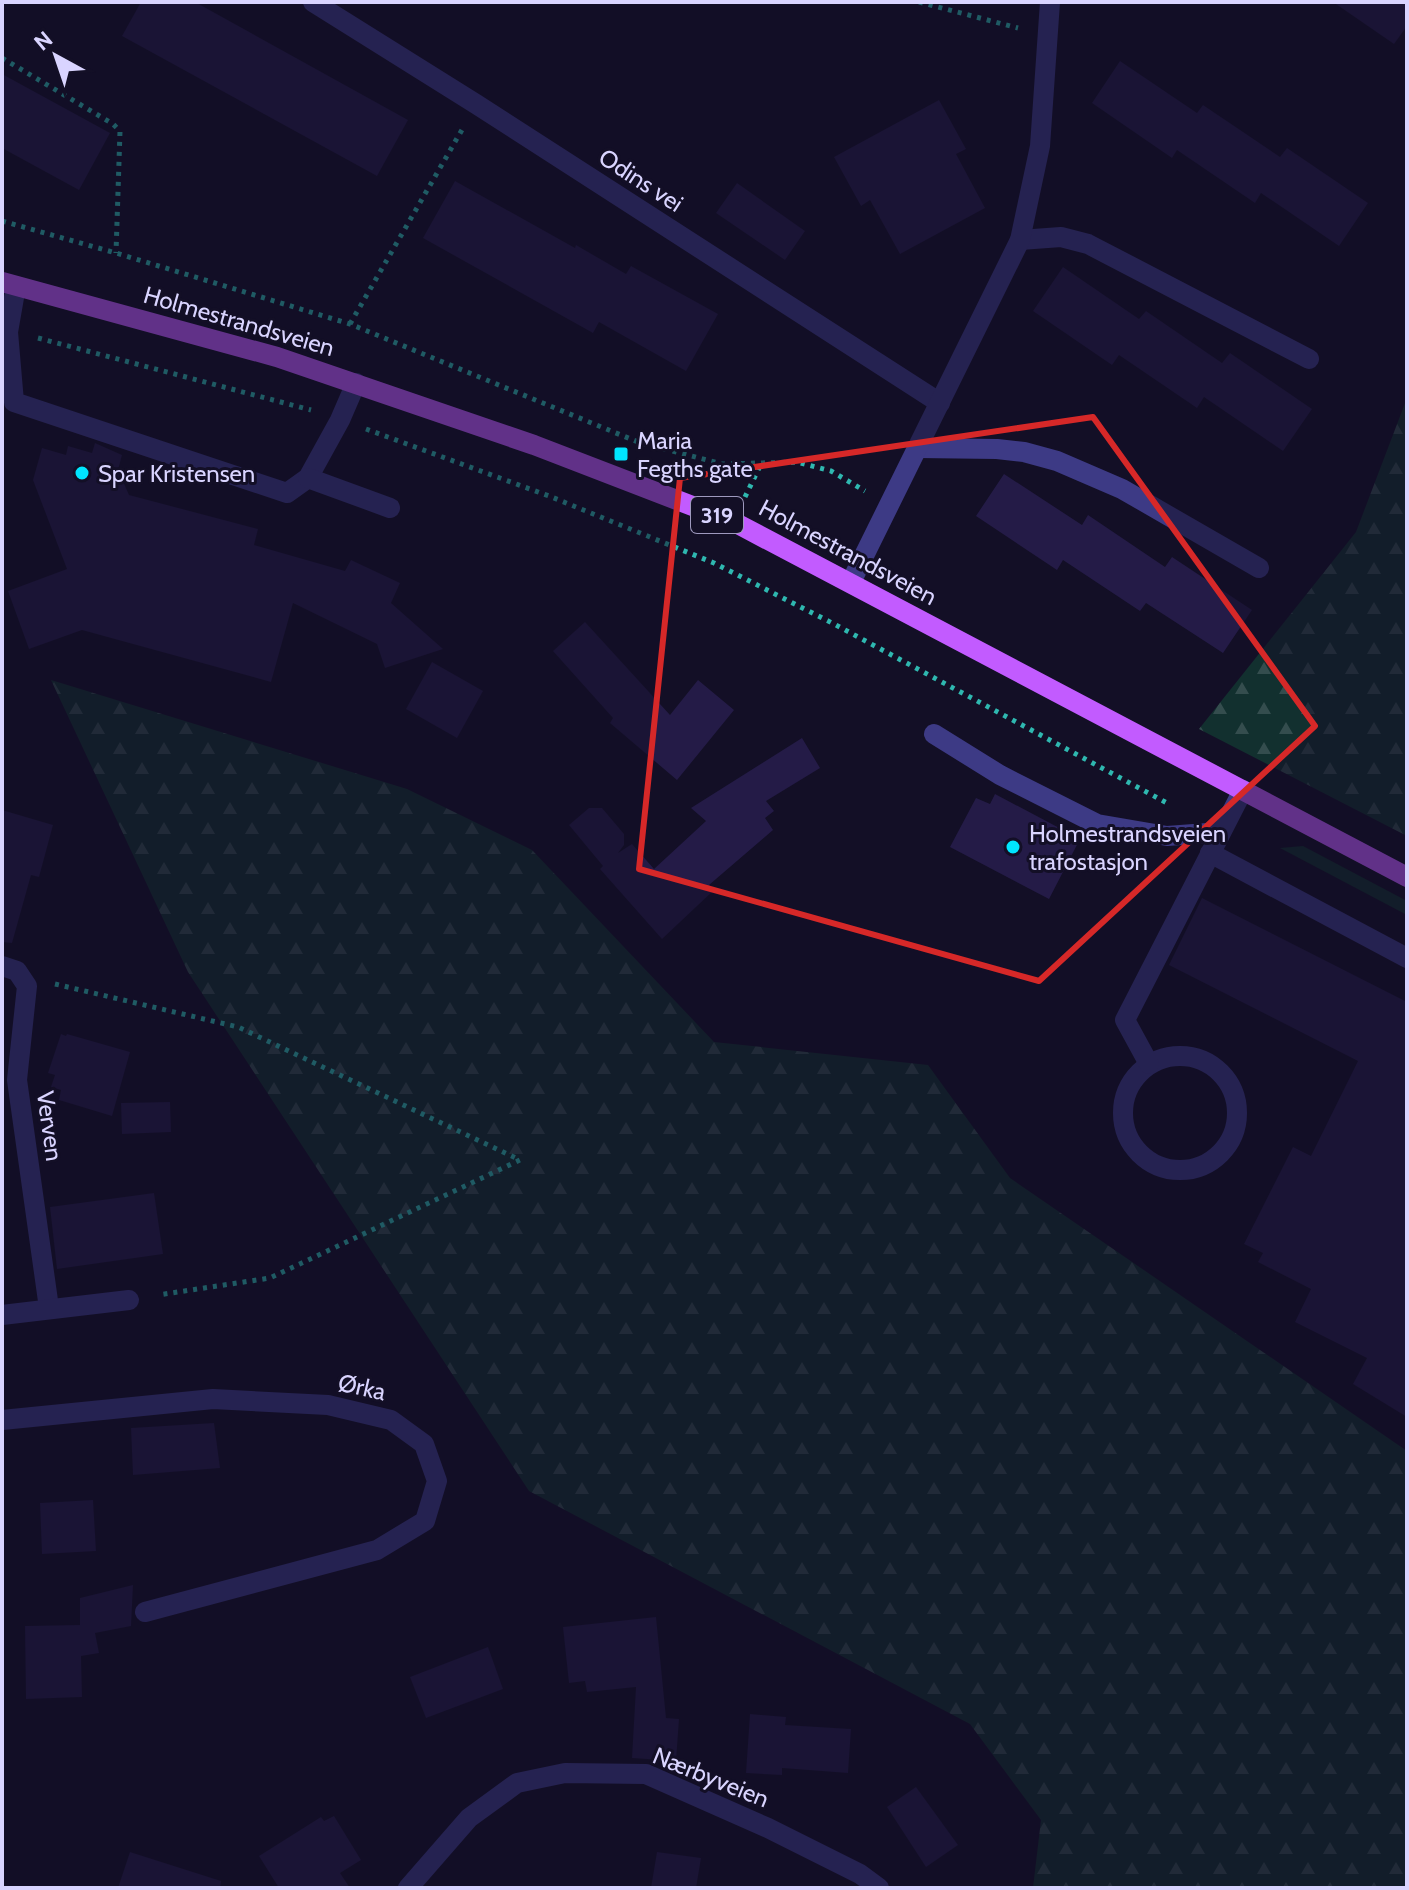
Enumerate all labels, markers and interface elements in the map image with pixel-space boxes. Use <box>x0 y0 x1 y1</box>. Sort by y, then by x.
north arrow <box>16 16 96 96</box>
text: N <box>29 26 58 56</box>
street label: Odins vei <box>593 142 689 218</box>
street label: Holmestrandsveien <box>140 280 338 362</box>
place label: Maria Fegths gate <box>637 426 753 483</box>
marker: Maria Fegths gate <box>612 445 630 463</box>
place label: Spar Kristensen <box>98 459 255 488</box>
marker: Spar Kristensen <box>73 464 91 482</box>
street label: Holmestrandsveien <box>754 493 942 611</box>
road number: 319 <box>691 497 743 533</box>
place label: Holmestrandsveien trafostasjon <box>1029 819 1226 876</box>
marker: Holmestrandsveien trafostasjon <box>1004 838 1022 856</box>
street label: Verven <box>31 1089 69 1163</box>
street label: Ørka <box>335 1367 389 1407</box>
street label: Nærbyveien <box>649 1741 773 1813</box>

